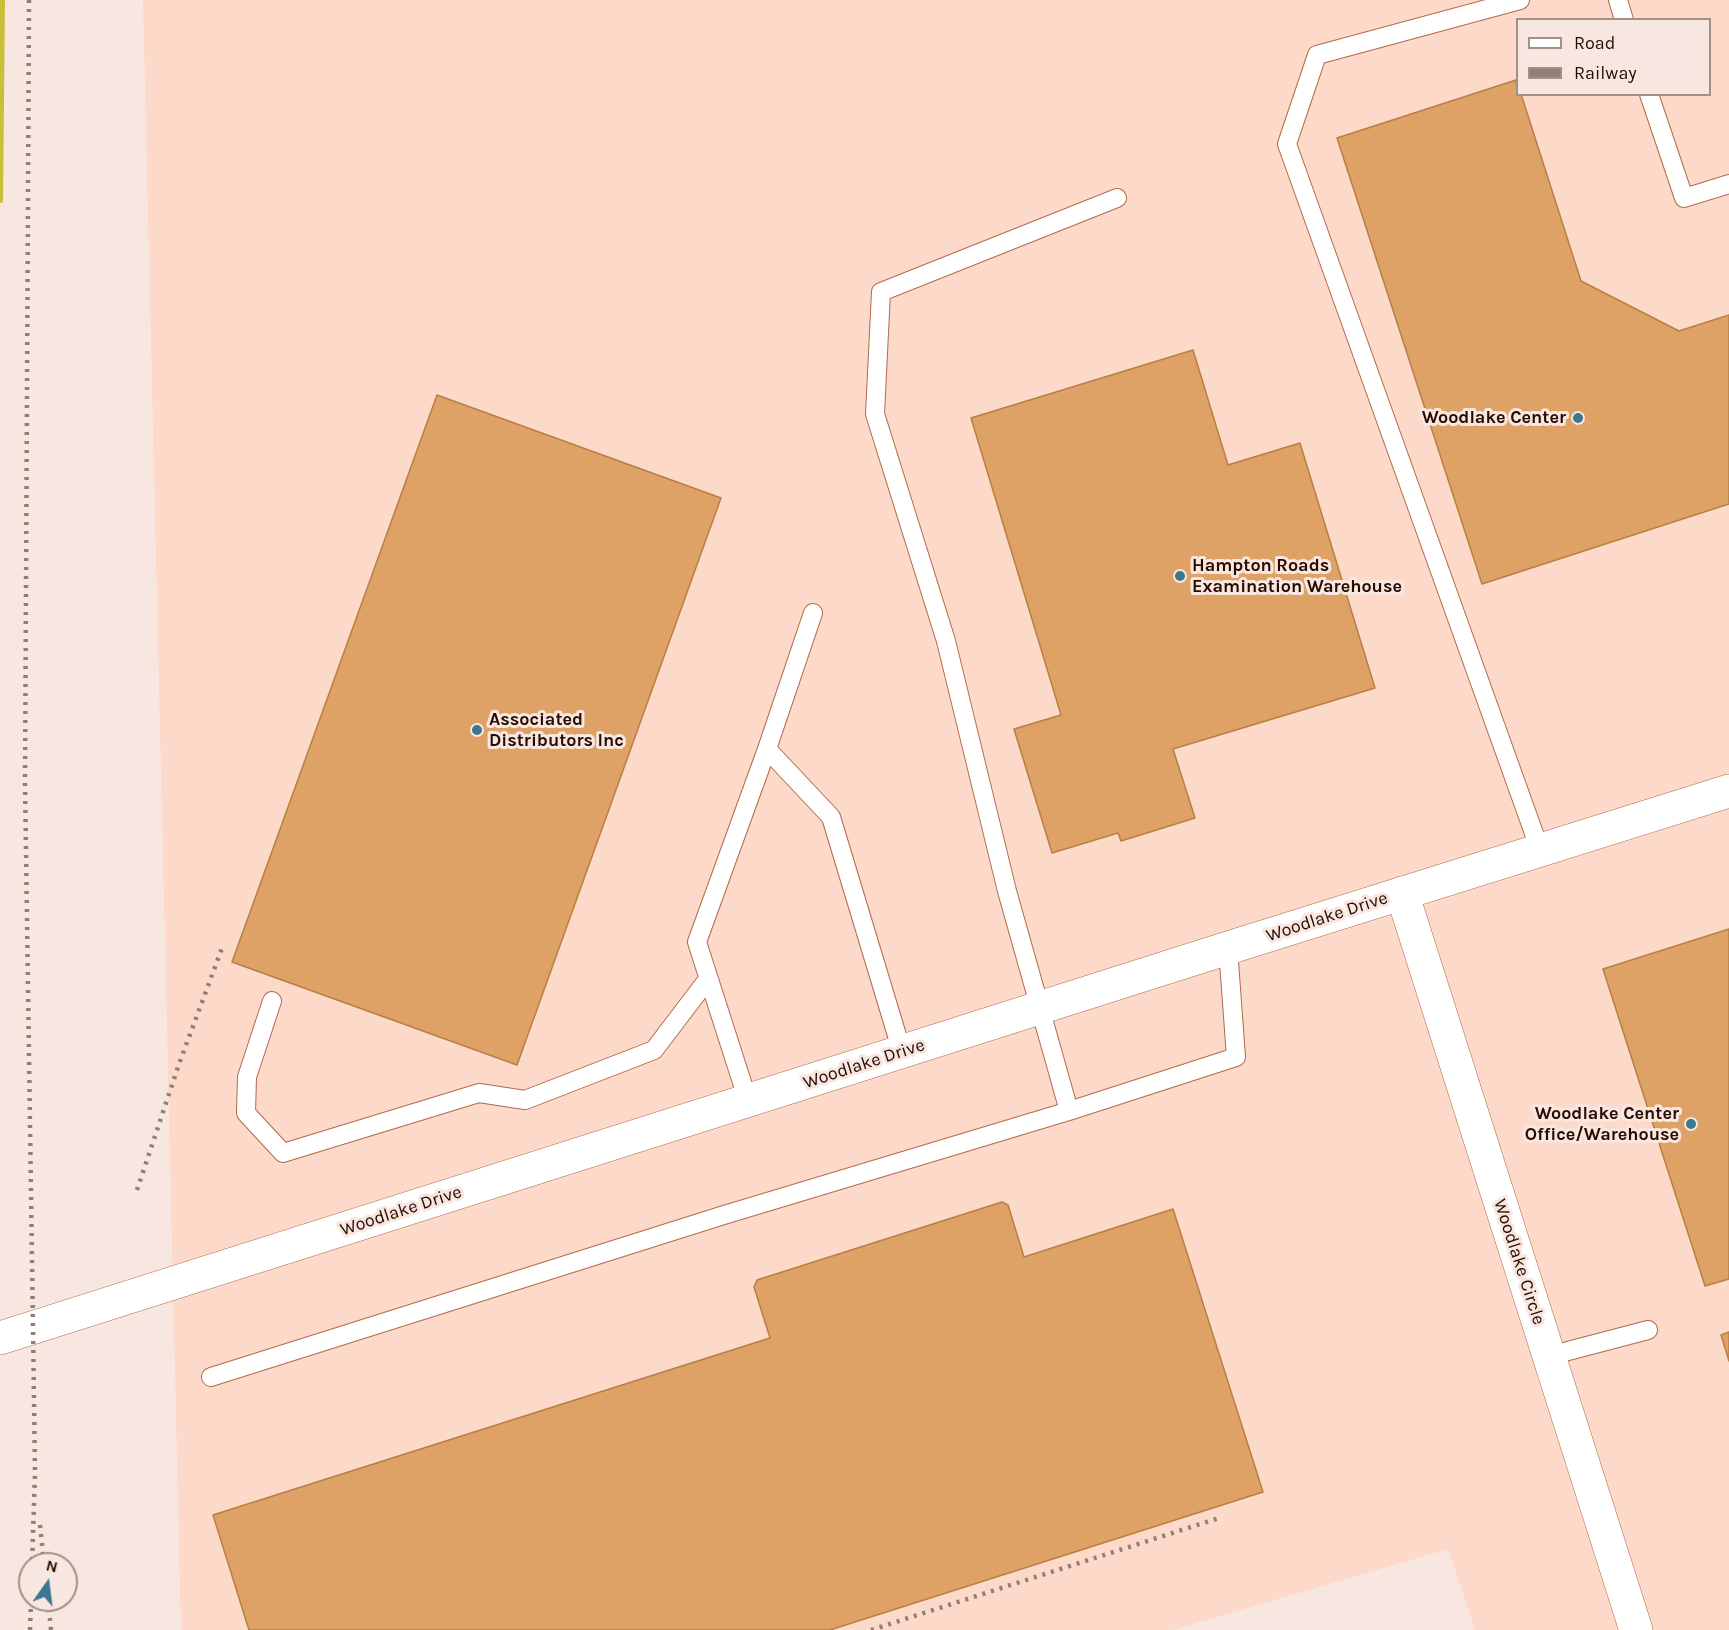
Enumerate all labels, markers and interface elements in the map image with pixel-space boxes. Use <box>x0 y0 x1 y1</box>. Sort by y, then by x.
legend <box>1516 18 1711 96</box>
text: Road <box>1574 32 1615 54</box>
text: Railway <box>1574 62 1637 84</box>
place label: Woodlake Center <box>1422 407 1566 429</box>
marker: Woodlake Center <box>1571 411 1585 425</box>
place label: Hampton Roads Examination Warehouse <box>1192 555 1402 598</box>
marker: Hampton Roads Examination Warehouse <box>1173 569 1187 583</box>
place label: Associated Distributors Inc <box>489 709 624 752</box>
marker: Associated Distributors Inc <box>470 723 484 737</box>
street label: Woodlake Drive <box>1264 887 1390 947</box>
street label: Woodlake Drive <box>801 1034 927 1094</box>
place label: Woodlake Center Office/Warehouse <box>1525 1103 1679 1146</box>
marker: Woodlake Center Office/Warehouse <box>1684 1117 1698 1131</box>
street label: Woodlake Drive <box>338 1181 464 1241</box>
street label: Woodlake Circle <box>1488 1196 1550 1328</box>
north arrow <box>18 1552 78 1612</box>
text: N <box>44 1555 60 1577</box>

